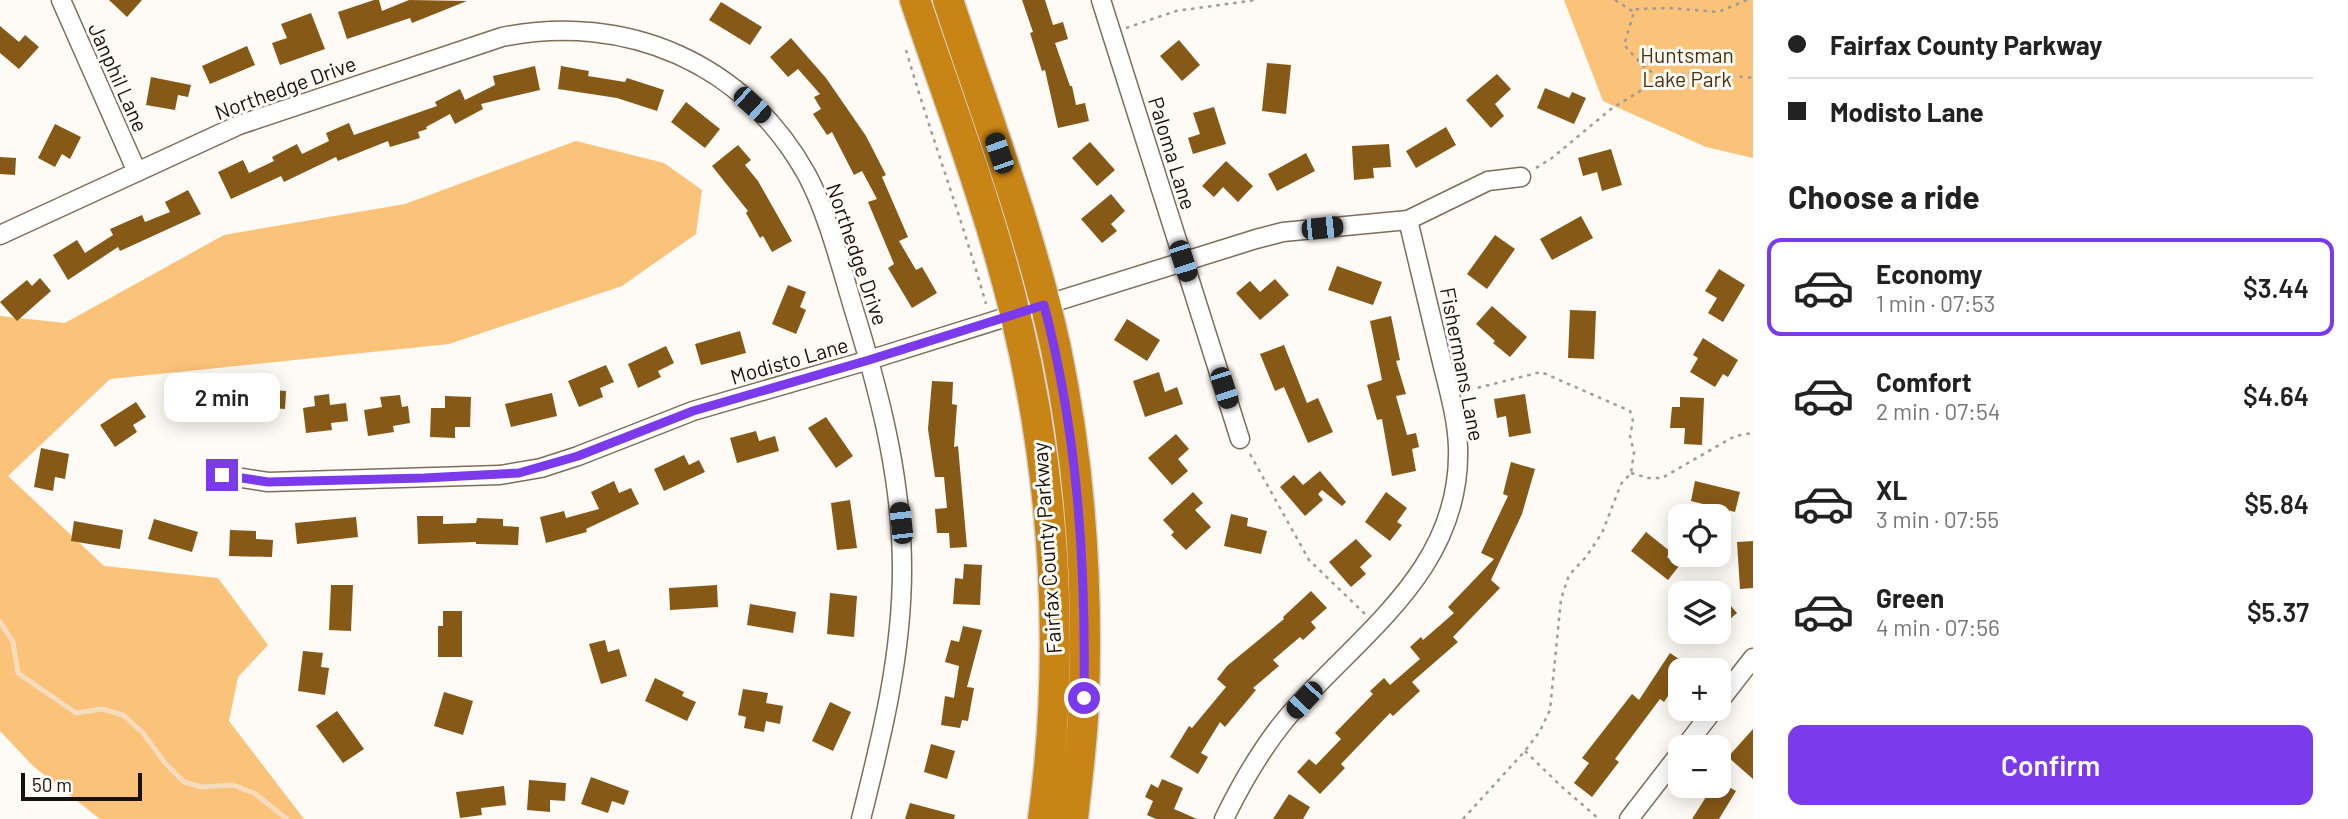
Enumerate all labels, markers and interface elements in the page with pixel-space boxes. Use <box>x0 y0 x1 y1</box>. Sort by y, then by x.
street label: Janphil Lane <box>84 19 154 135</box>
text: Fairfax County Parkway <box>1830 29 2102 60</box>
park label: Huntsman Lake Park <box>1640 42 1734 91</box>
street label: Northedge Drive <box>211 50 359 124</box>
car <box>730 83 775 127</box>
street label: Paloma Lane <box>1144 94 1202 212</box>
text: Modisto Lane <box>1830 96 1984 127</box>
car <box>983 130 1016 176</box>
text: Choose a ride <box>1788 177 1980 215</box>
street label: Northedge Drive <box>822 180 894 328</box>
car <box>1301 215 1344 241</box>
car <box>1167 238 1200 284</box>
icon: car <box>1792 256 1855 319</box>
text: Economy <box>1876 258 1982 289</box>
text: $3.44 <box>2243 272 2309 303</box>
street label: Fishermans Lane <box>1436 285 1490 443</box>
text: 1 min · 07:53 <box>1876 289 1995 317</box>
street label: Modisto Lane <box>727 331 851 389</box>
icon: car <box>1792 364 1855 427</box>
car <box>1208 365 1241 411</box>
text: Comfort <box>1876 366 1972 397</box>
callout: 2 min <box>164 374 280 422</box>
text: $4.64 <box>2243 380 2309 411</box>
text: 2 min <box>195 383 249 411</box>
text: 2 min · 07:54 <box>1876 397 2000 425</box>
street label: Fairfax County Parkway <box>1026 441 1066 655</box>
route end <box>206 459 238 491</box>
icon: car <box>1792 472 1855 535</box>
text: XL <box>1876 474 1907 505</box>
text: $5.84 <box>2244 488 2309 519</box>
car <box>889 501 914 545</box>
map controls <box>1668 504 1731 798</box>
button: locate <box>1668 504 1731 567</box>
text: 3 min · 07:55 <box>1876 505 1999 533</box>
icon: car <box>1792 580 1855 643</box>
button: layers <box>1668 581 1731 644</box>
text: Green <box>1876 582 1944 613</box>
text: $5.37 <box>2247 596 2309 627</box>
text: 4 min · 07:56 <box>1876 613 2000 641</box>
button: + <box>1668 658 1731 721</box>
car <box>1282 677 1327 723</box>
route start <box>1068 682 1100 714</box>
button: Confirm <box>1788 725 2313 805</box>
button: − <box>1668 735 1731 798</box>
scale bar <box>21 770 142 802</box>
text: 50 m <box>32 773 72 796</box>

